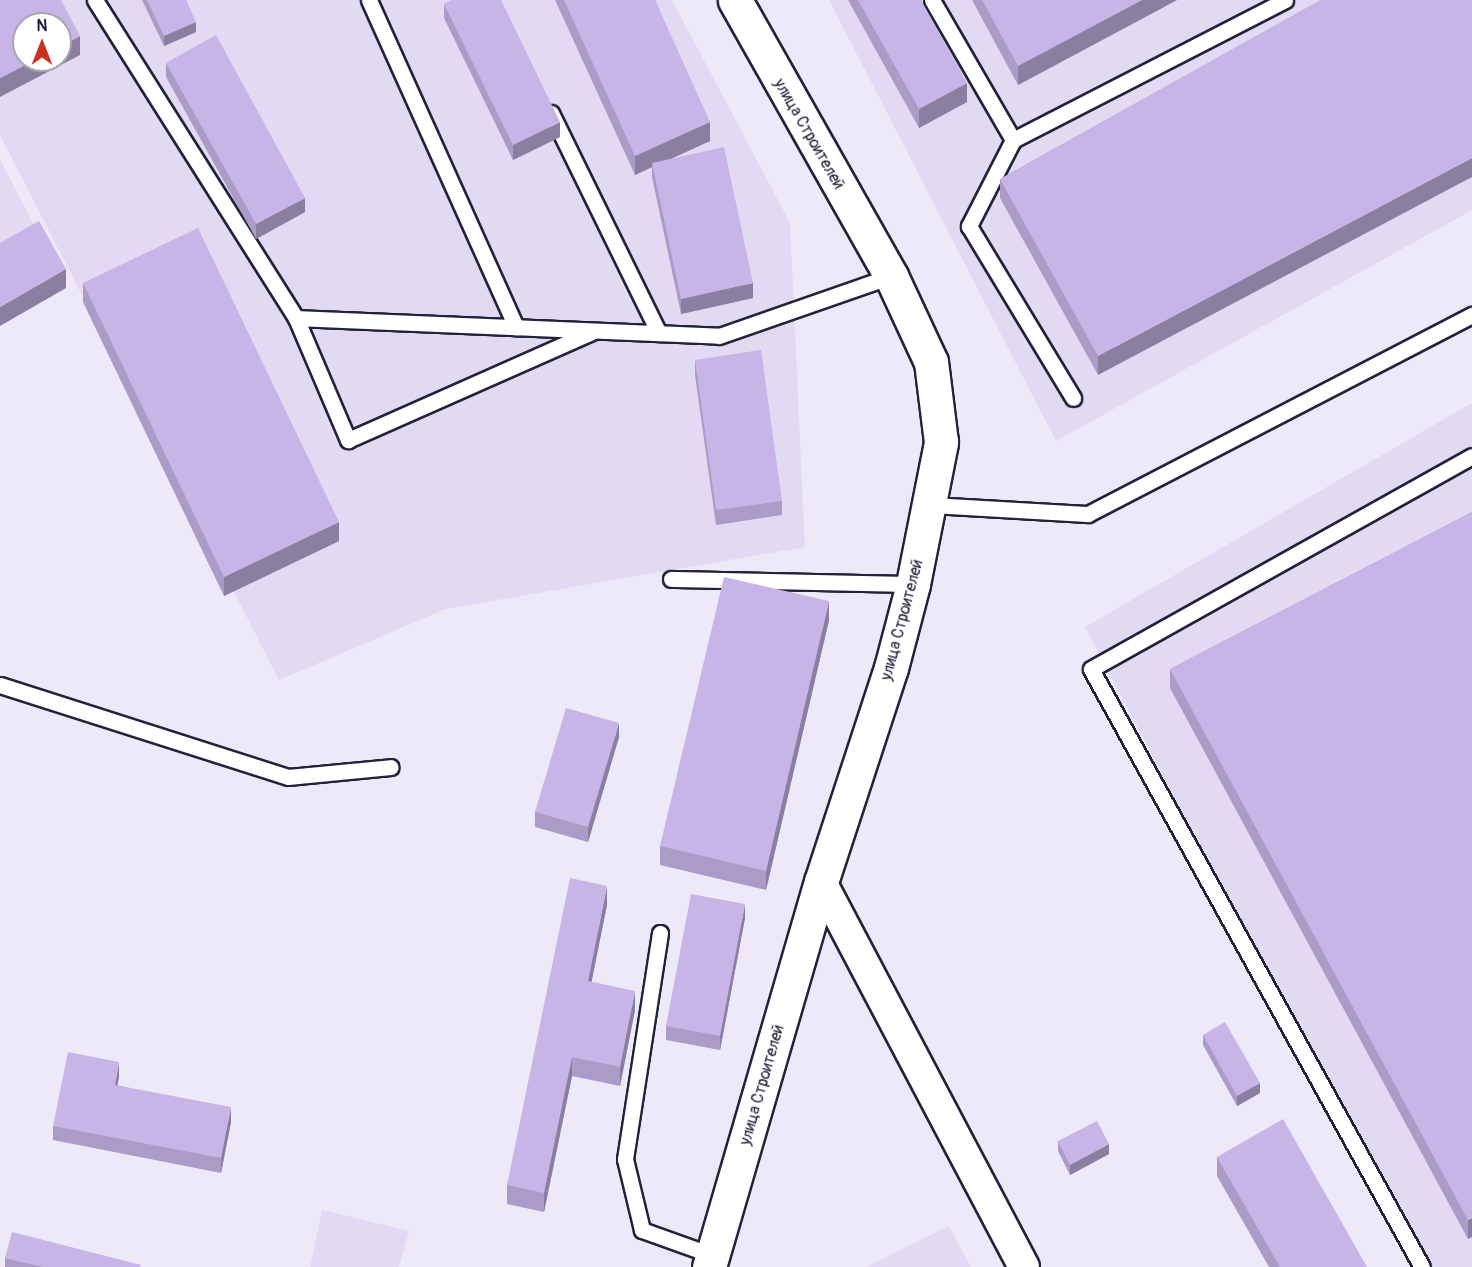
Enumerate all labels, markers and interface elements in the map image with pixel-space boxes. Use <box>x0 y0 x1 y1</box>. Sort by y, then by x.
north arrow <box>12 12 72 72</box>
text: N <box>37 16 47 36</box>
street label: улица Строителей <box>770 75 848 193</box>
street label: улица Строителей <box>877 557 927 683</box>
street label: улица Строителей <box>736 1023 788 1147</box>

